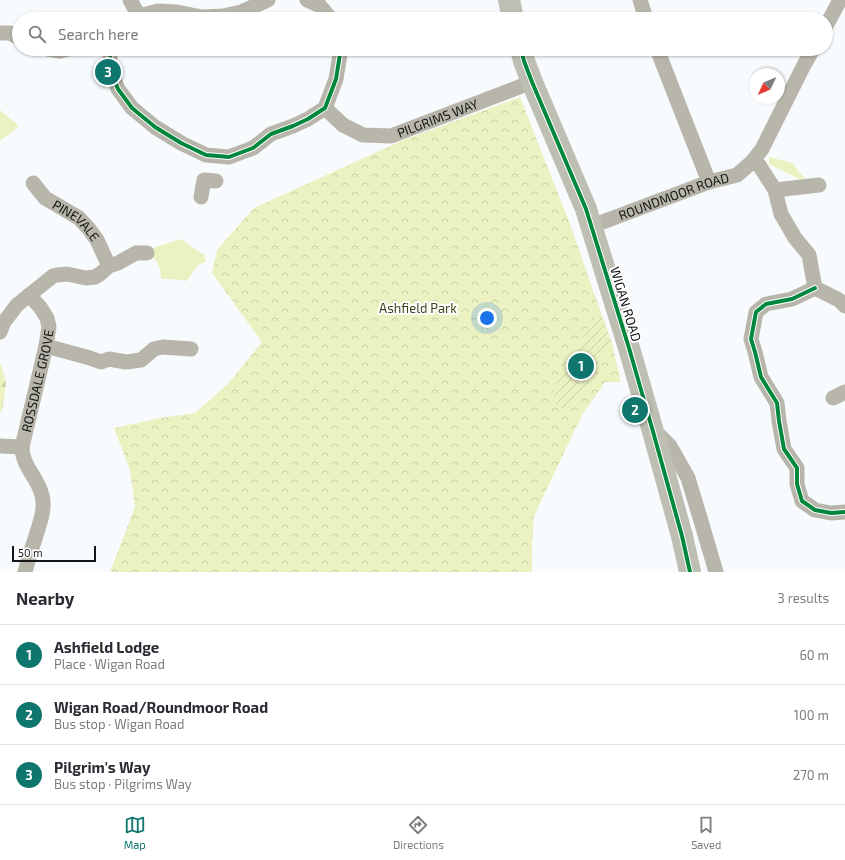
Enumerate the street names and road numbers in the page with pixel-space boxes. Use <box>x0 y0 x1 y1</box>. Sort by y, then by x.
street label: PILGRIMS WAY <box>395 95 481 141</box>
street label: ROUNDMOOR ROAD <box>616 169 731 223</box>
street label: PINEVALE <box>50 196 103 244</box>
street label: WIGAN ROAD <box>607 265 645 343</box>
street label: ROSSDALE GROVE <box>18 328 56 434</box>

